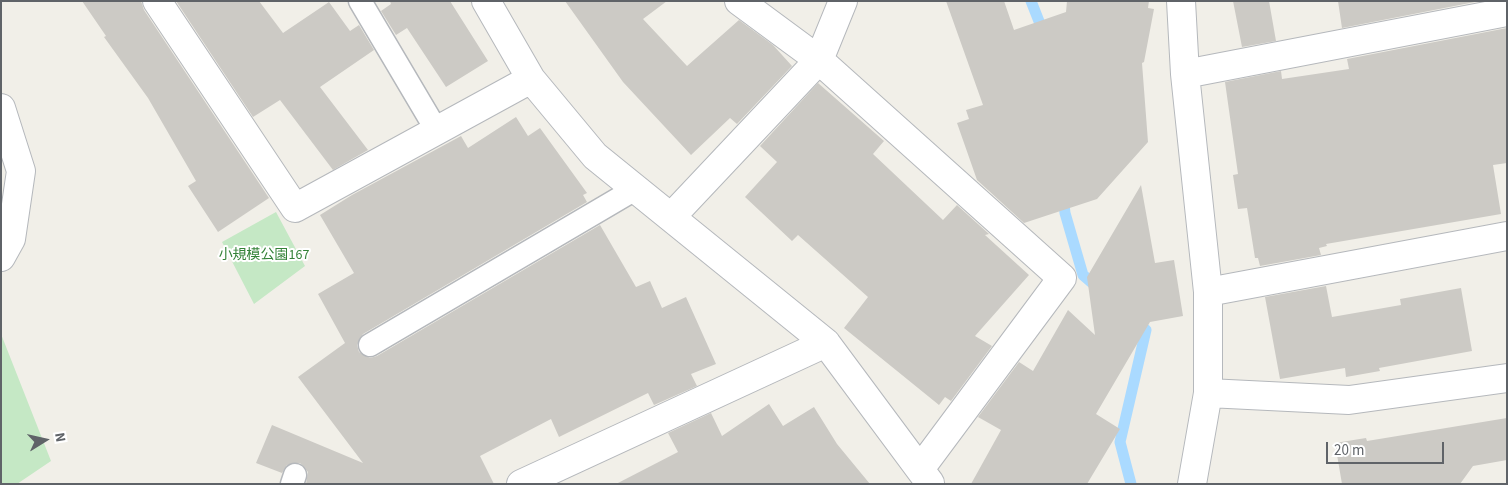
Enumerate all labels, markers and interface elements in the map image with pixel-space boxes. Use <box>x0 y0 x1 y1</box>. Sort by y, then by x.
park label: 小規模公園167 <box>219 248 309 264</box>
north arrow <box>20 415 70 465</box>
text: N <box>49 431 70 444</box>
scale bar <box>1328 432 1446 464</box>
text: 20 m <box>1334 440 1364 461</box>

